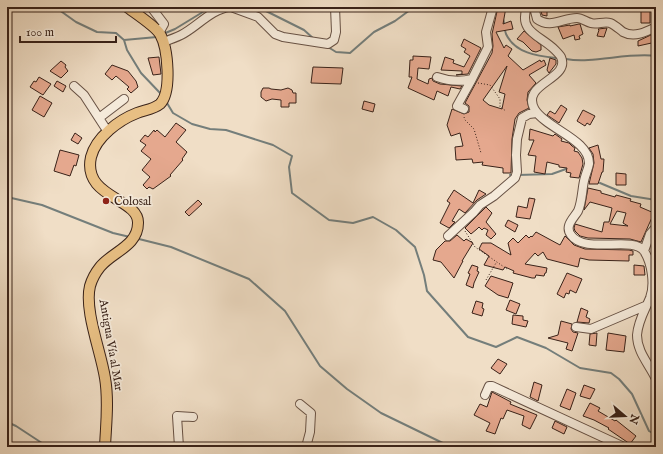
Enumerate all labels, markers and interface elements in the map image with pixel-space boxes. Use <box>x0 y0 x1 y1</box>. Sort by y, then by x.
scale bar <box>20 18 116 44</box>
text: 100 m <box>26 25 54 40</box>
place label: Colosal <box>114 194 152 209</box>
marker: Colosal <box>101 196 111 206</box>
street label: Antigua Vía al Mar <box>95 297 127 393</box>
north arrow <box>605 396 645 436</box>
text: N <box>625 411 642 426</box>

